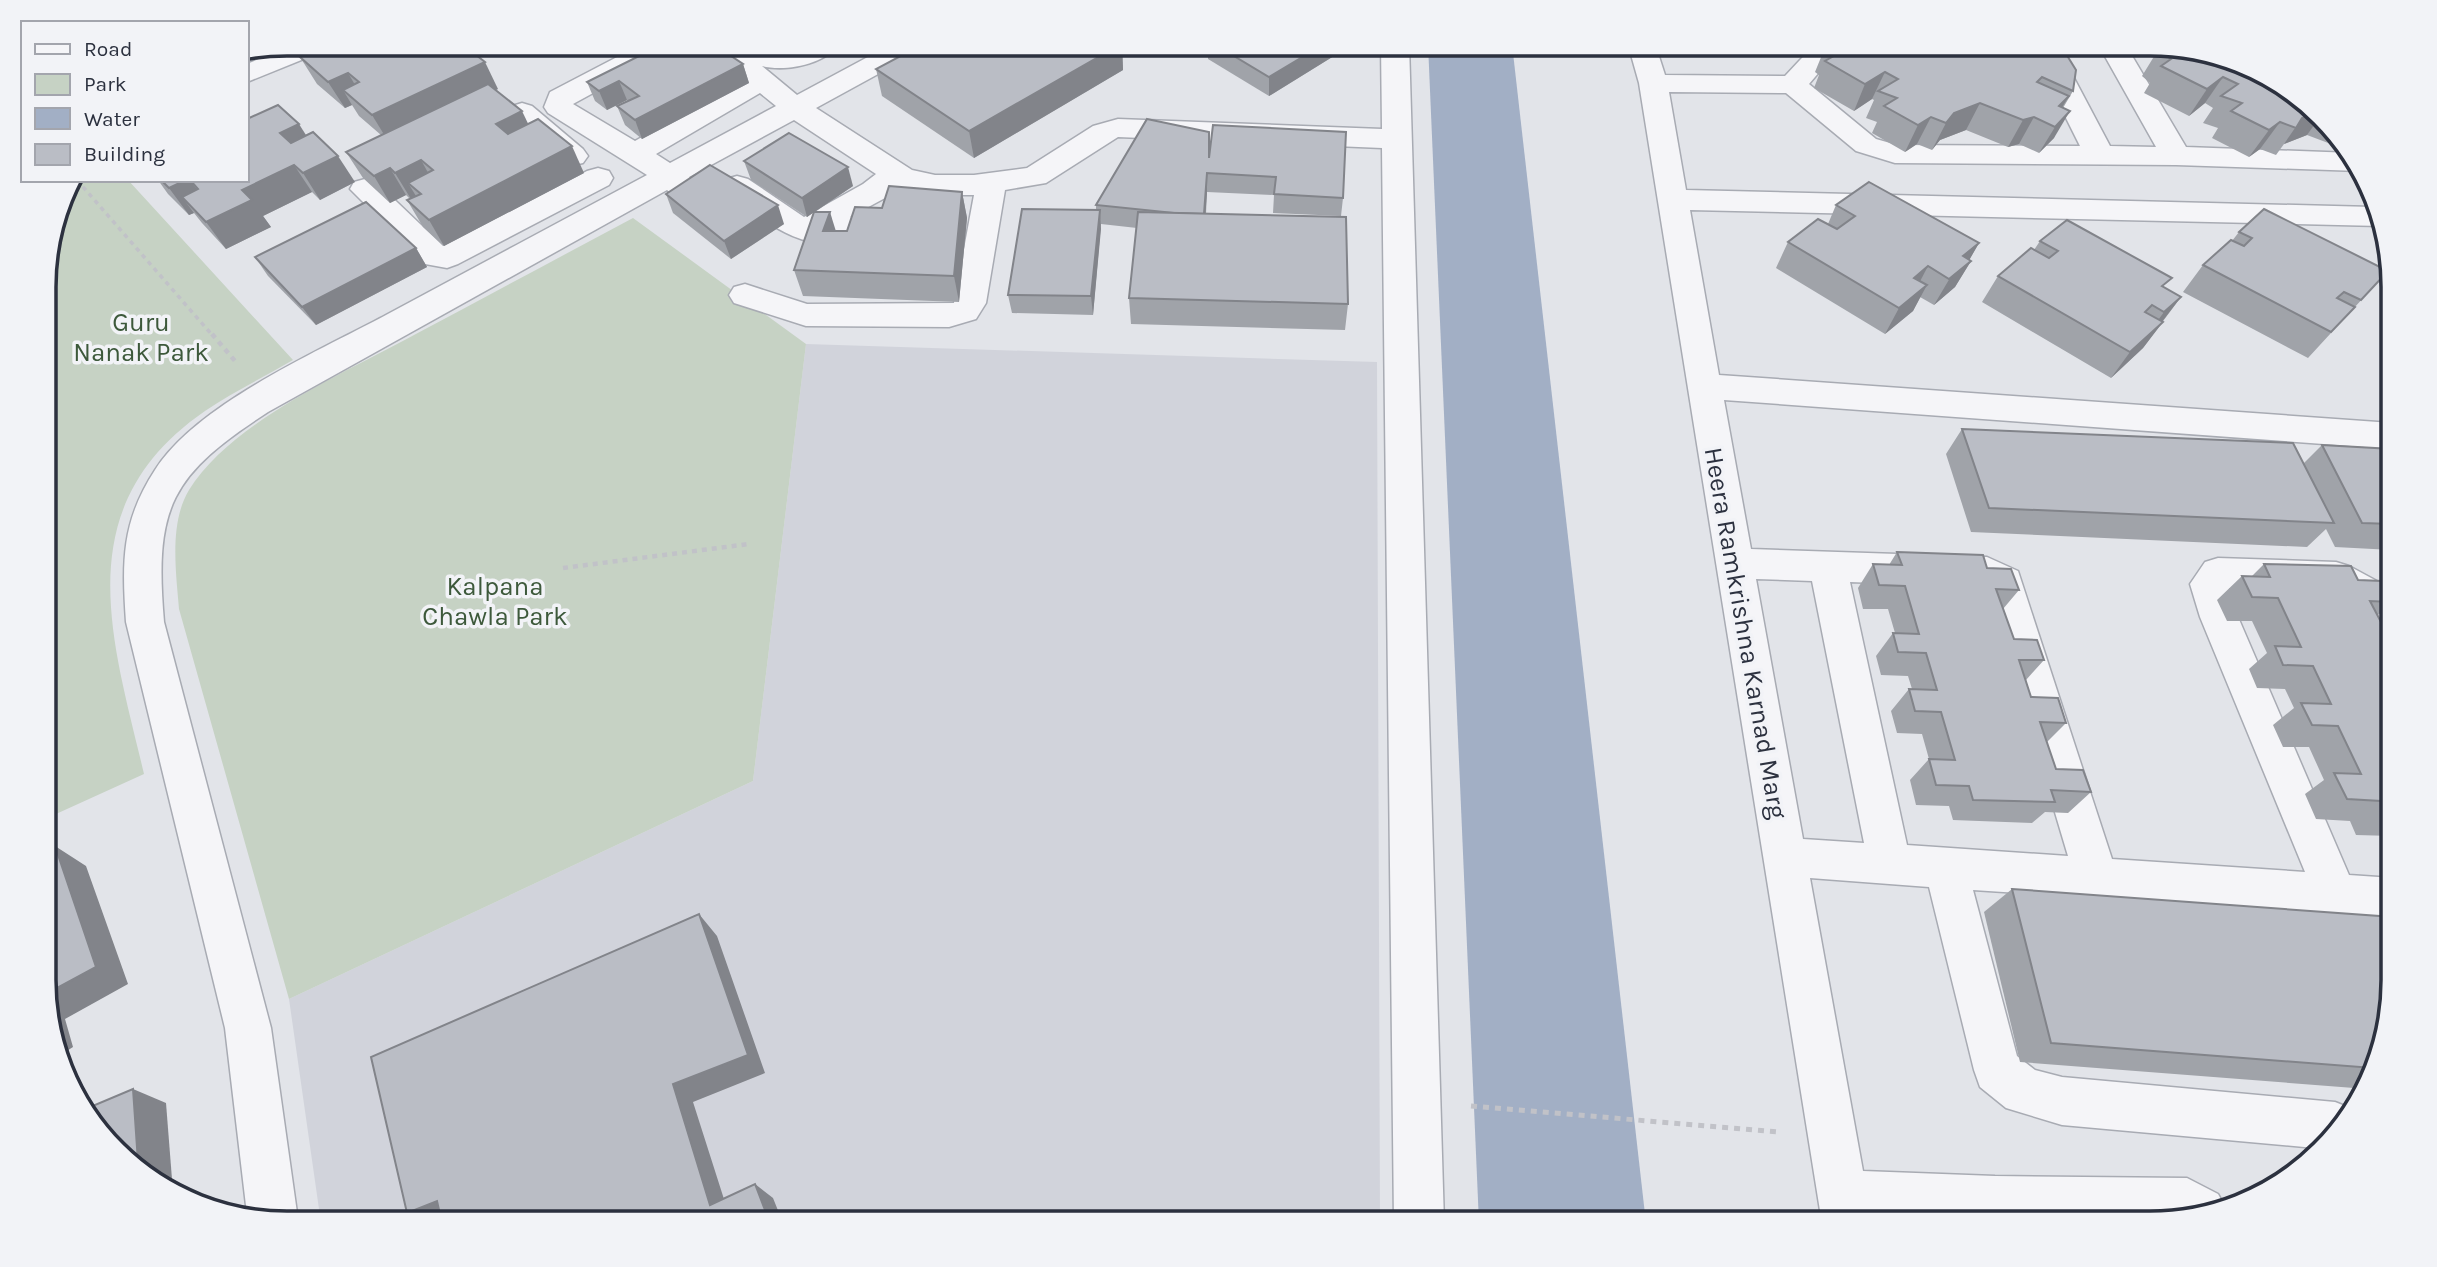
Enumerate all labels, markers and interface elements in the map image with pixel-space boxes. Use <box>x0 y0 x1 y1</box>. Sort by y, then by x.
legend <box>21 21 248 182</box>
text: Road <box>84 37 132 61</box>
text: Park <box>84 72 127 96</box>
text: Water <box>84 107 140 131</box>
text: Building <box>84 142 165 166</box>
park label: Guru Nanak Park <box>73 307 209 368</box>
street label: Heera Ramkrishna Karnad Marg <box>1698 445 1794 822</box>
park label: Kalpana Chawla Park <box>422 571 568 632</box>

